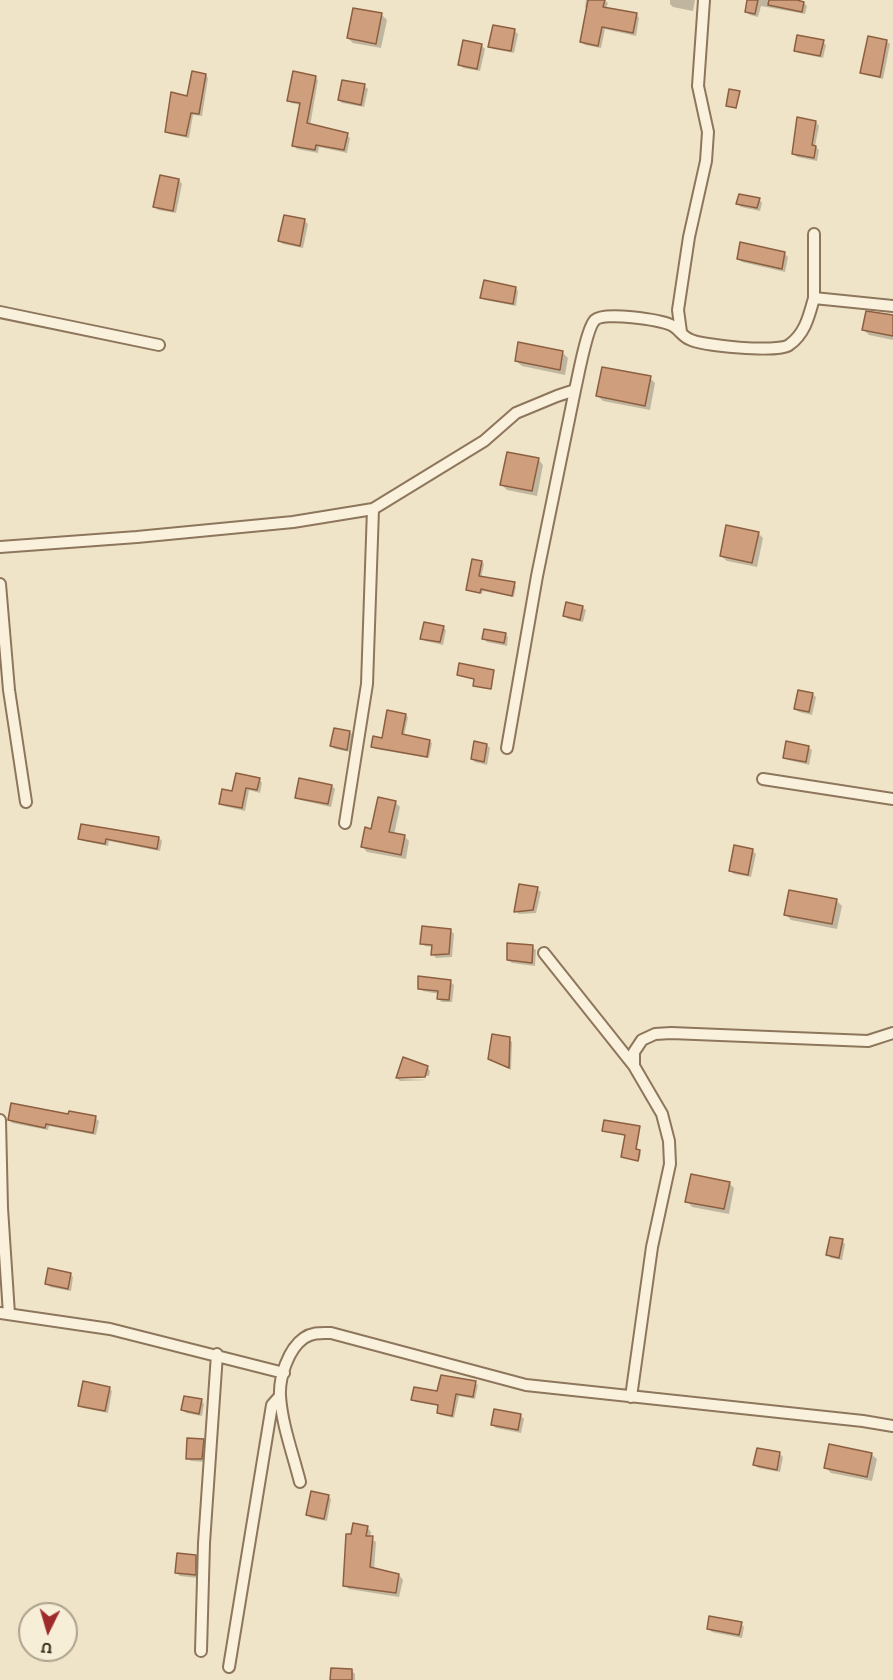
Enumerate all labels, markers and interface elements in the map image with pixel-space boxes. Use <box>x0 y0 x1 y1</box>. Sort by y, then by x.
north arrow <box>18 1602 78 1662</box>
text: U <box>40 1638 53 1658</box>

